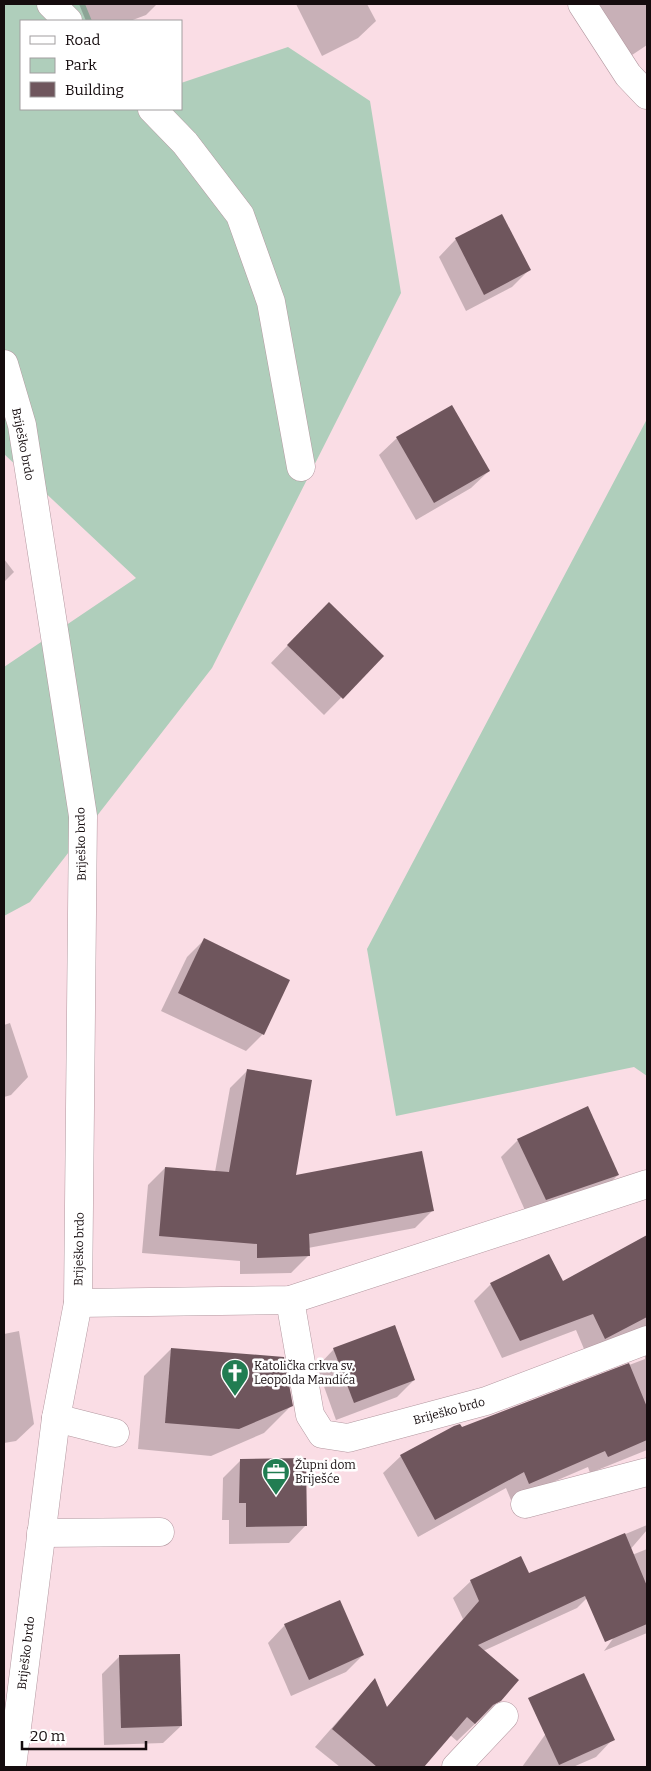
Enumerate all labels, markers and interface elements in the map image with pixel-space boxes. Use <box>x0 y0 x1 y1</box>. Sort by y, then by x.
legend <box>20 20 182 110</box>
text: Road <box>65 31 100 49</box>
text: Park <box>65 56 97 74</box>
text: Building <box>65 81 124 99</box>
street label: Briješko brdo <box>9 407 37 482</box>
street label: Briješko brdo <box>73 807 89 881</box>
street label: Briješko brdo <box>71 1212 87 1286</box>
church icon: Katolička crkva sv. Leopolda Mandića <box>220 1358 250 1397</box>
place label: Katolička crkva sv. Leopolda Mandića <box>254 1359 356 1387</box>
street label: Briješko brdo <box>412 1395 486 1427</box>
office icon: Župni dom Briješće <box>261 1457 291 1496</box>
place label: Župni dom Briješće <box>295 1458 356 1486</box>
street label: Briješko brdo <box>15 1616 37 1690</box>
scale bar <box>22 1718 146 1750</box>
text: 20 m <box>30 1727 66 1745</box>

